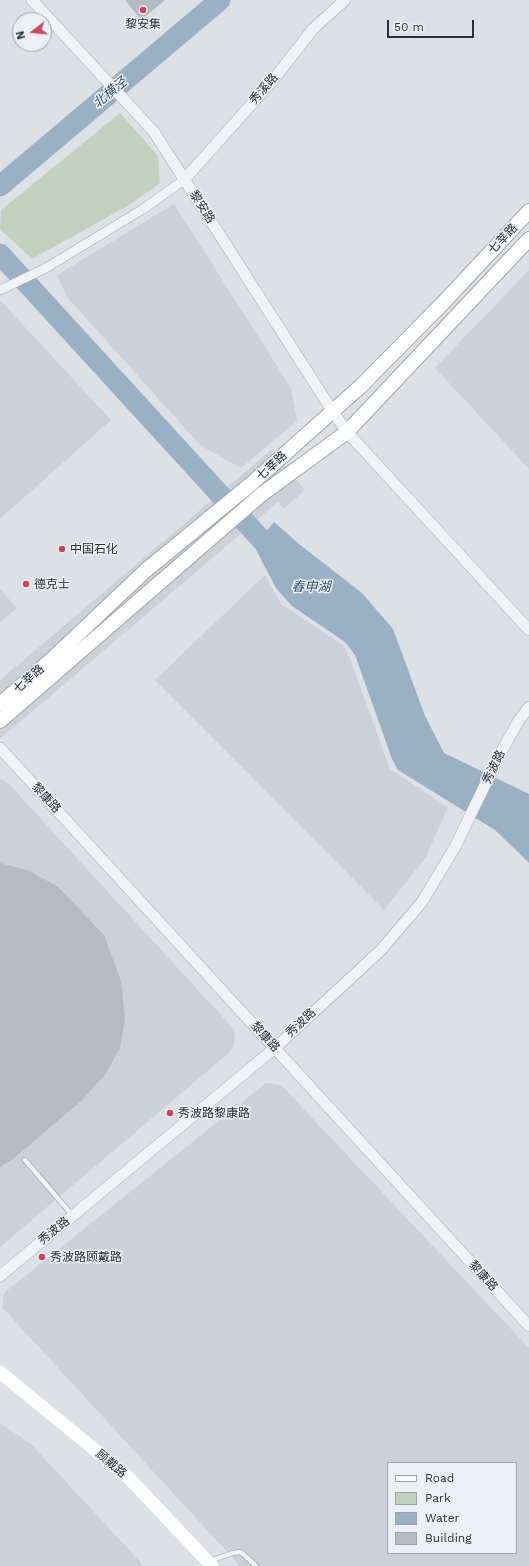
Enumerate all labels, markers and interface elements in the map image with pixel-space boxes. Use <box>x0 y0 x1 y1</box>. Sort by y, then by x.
marker: 黎安集 <box>138 5 148 15</box>
north arrow <box>12 12 52 52</box>
scale bar <box>389 12 476 38</box>
place label: 黎安集 <box>125 17 161 31</box>
text: 50 m <box>394 20 424 34</box>
text: N <box>14 29 28 41</box>
street label: 秀溪路 <box>247 71 281 107</box>
water label: 北横泾 <box>90 74 130 112</box>
street label: 黎安路 <box>186 188 218 226</box>
street label: 七莘路 <box>485 221 521 257</box>
street label: 七莘路 <box>254 449 290 483</box>
place label: 中国石化 <box>70 542 118 556</box>
marker: 中国石化 <box>57 544 67 554</box>
place label: 德克士 <box>34 577 70 591</box>
marker: 德克士 <box>21 579 31 589</box>
water label: 春申湖 <box>292 579 330 595</box>
street label: 七莘路 <box>11 662 47 696</box>
street label: 秀波路 <box>480 748 508 786</box>
street label: 黎康路 <box>28 780 64 816</box>
street label: 秀波路 <box>283 1005 319 1041</box>
street label: 黎康路 <box>247 1019 283 1055</box>
place label: 秀波路黎康路 <box>178 1106 250 1120</box>
marker: 秀波路黎康路 <box>165 1108 175 1118</box>
street label: 秀波路 <box>35 1214 73 1248</box>
place label: 秀波路顾戴路 <box>50 1250 122 1264</box>
marker: 秀波路顾戴路 <box>37 1252 47 1262</box>
street label: 黎康路 <box>466 1258 500 1294</box>
street label: 顾戴路 <box>93 1447 129 1481</box>
legend <box>387 1462 517 1554</box>
text: Road <box>425 1471 454 1485</box>
text: Park <box>425 1491 451 1505</box>
text: Water <box>425 1511 459 1525</box>
text: Building <box>425 1531 472 1545</box>

